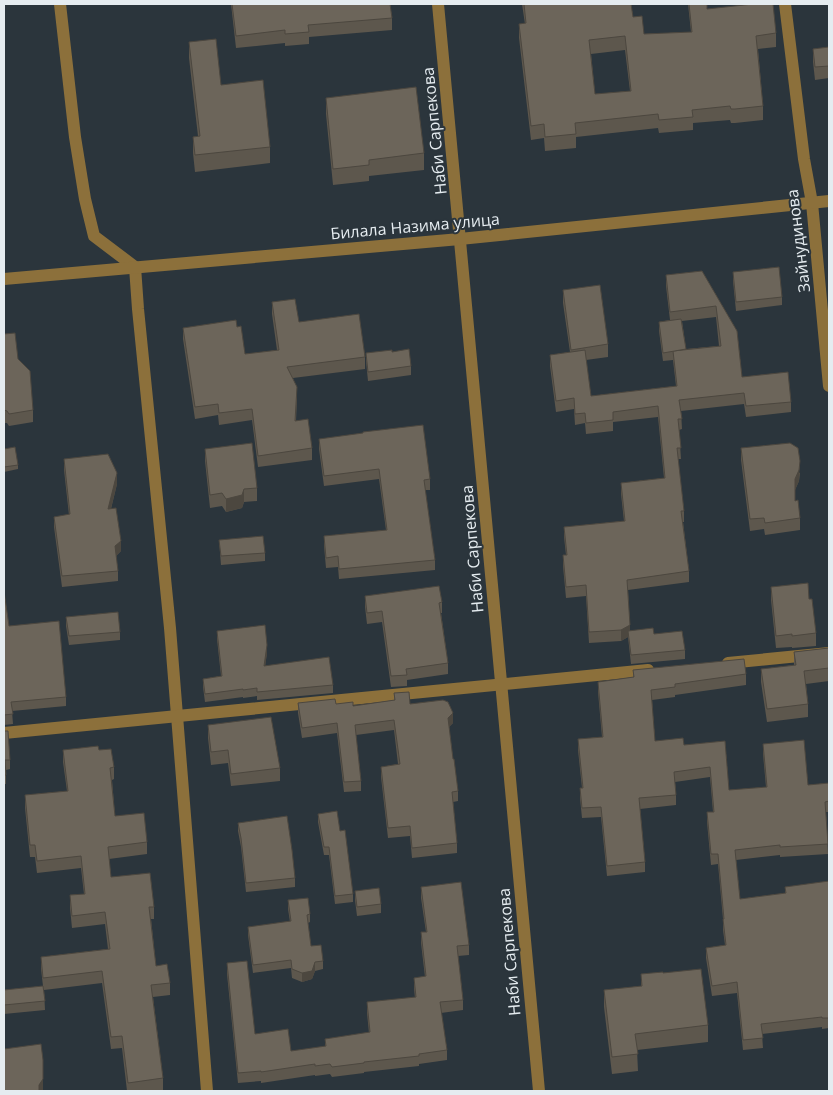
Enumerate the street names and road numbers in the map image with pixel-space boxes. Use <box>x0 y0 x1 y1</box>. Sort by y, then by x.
street label: Наби Сарпекова <box>416 66 452 196</box>
street label: Зайнудинова <box>781 188 815 294</box>
street label: Билала Назима улица <box>329 208 501 244</box>
street label: Наби Сарпекова <box>455 484 489 614</box>
street label: Наби Сарпекова <box>492 887 526 1017</box>

